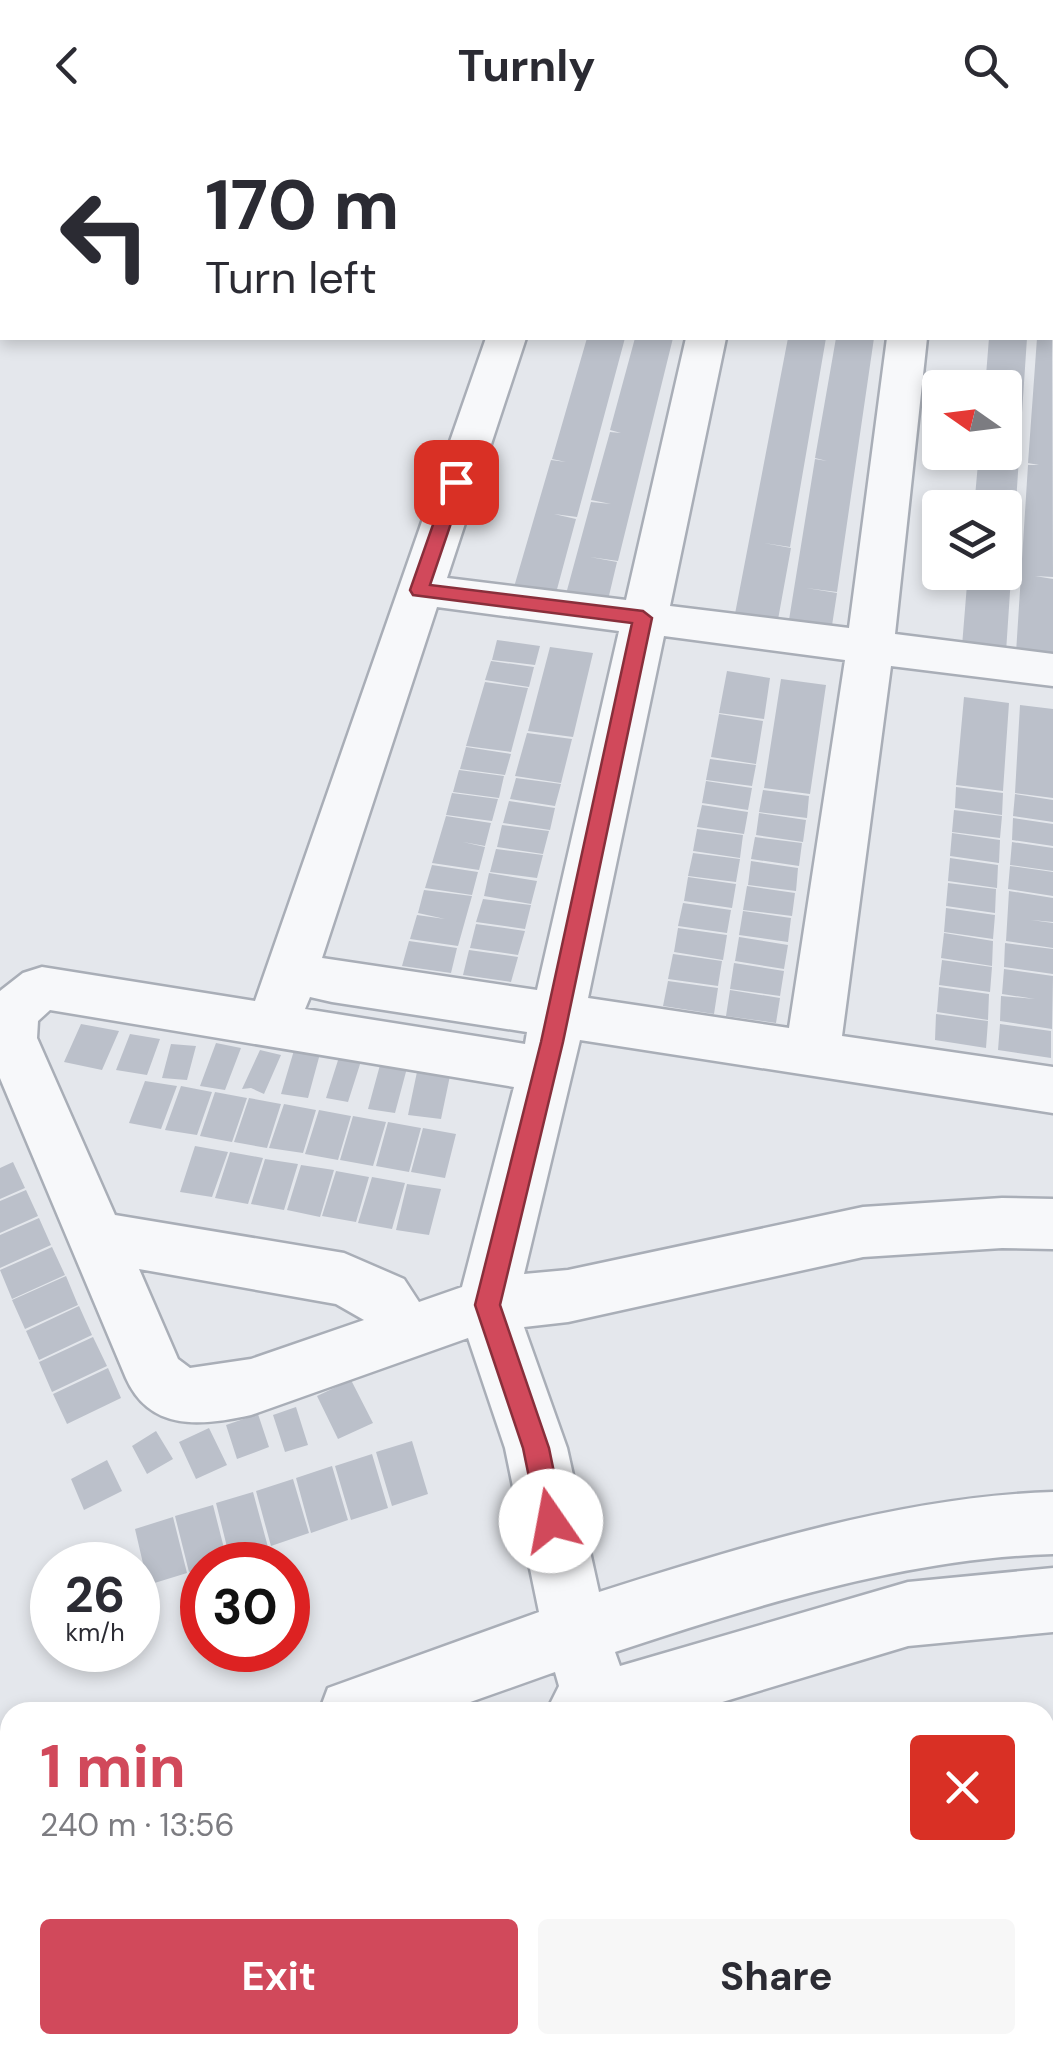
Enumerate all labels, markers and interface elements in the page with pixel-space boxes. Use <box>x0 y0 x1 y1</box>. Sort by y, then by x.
text: Turnly <box>458 36 595 95</box>
icon: back <box>40 38 95 93</box>
icon: search <box>958 38 1013 93</box>
text: 170 m <box>205 160 399 251</box>
icon: left <box>40 170 170 300</box>
text: Turn left <box>205 248 377 307</box>
north arrow <box>922 370 1022 470</box>
map controls <box>922 370 1022 590</box>
pin <box>414 440 499 525</box>
icon: arrive <box>429 455 484 510</box>
button: layers <box>922 490 1022 590</box>
position arrow <box>499 1469 603 1573</box>
speed limit sign: 30 <box>180 1542 310 1672</box>
text: 26 <box>65 1562 125 1628</box>
text: km/h <box>65 1616 125 1649</box>
text: 1 min <box>40 1727 186 1806</box>
button: close <box>910 1735 1015 1840</box>
text: 240 m · 13:56 <box>40 1804 235 1846</box>
button: Exit <box>40 1919 518 2034</box>
button: Share <box>538 1919 1015 2034</box>

